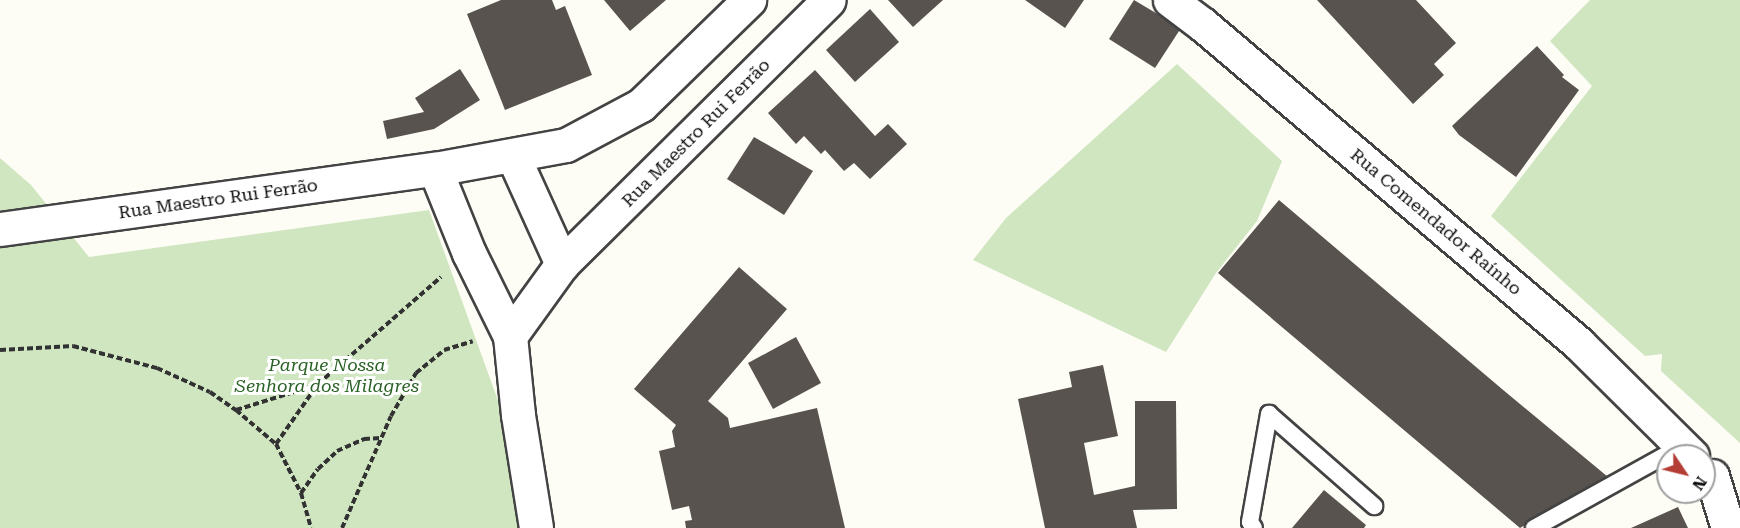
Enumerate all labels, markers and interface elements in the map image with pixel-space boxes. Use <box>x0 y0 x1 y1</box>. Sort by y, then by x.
street label: Rua Maestro Rui Ferrão <box>617 54 775 212</box>
street label: Rua Comendador Raínho <box>1346 144 1526 300</box>
street label: Rua Maestro Rui Ferrão <box>117 174 319 224</box>
park label: Parque Nossa Senhora dos Milagres <box>235 355 419 398</box>
north arrow <box>1656 444 1716 504</box>
text: N <box>1688 473 1711 494</box>

